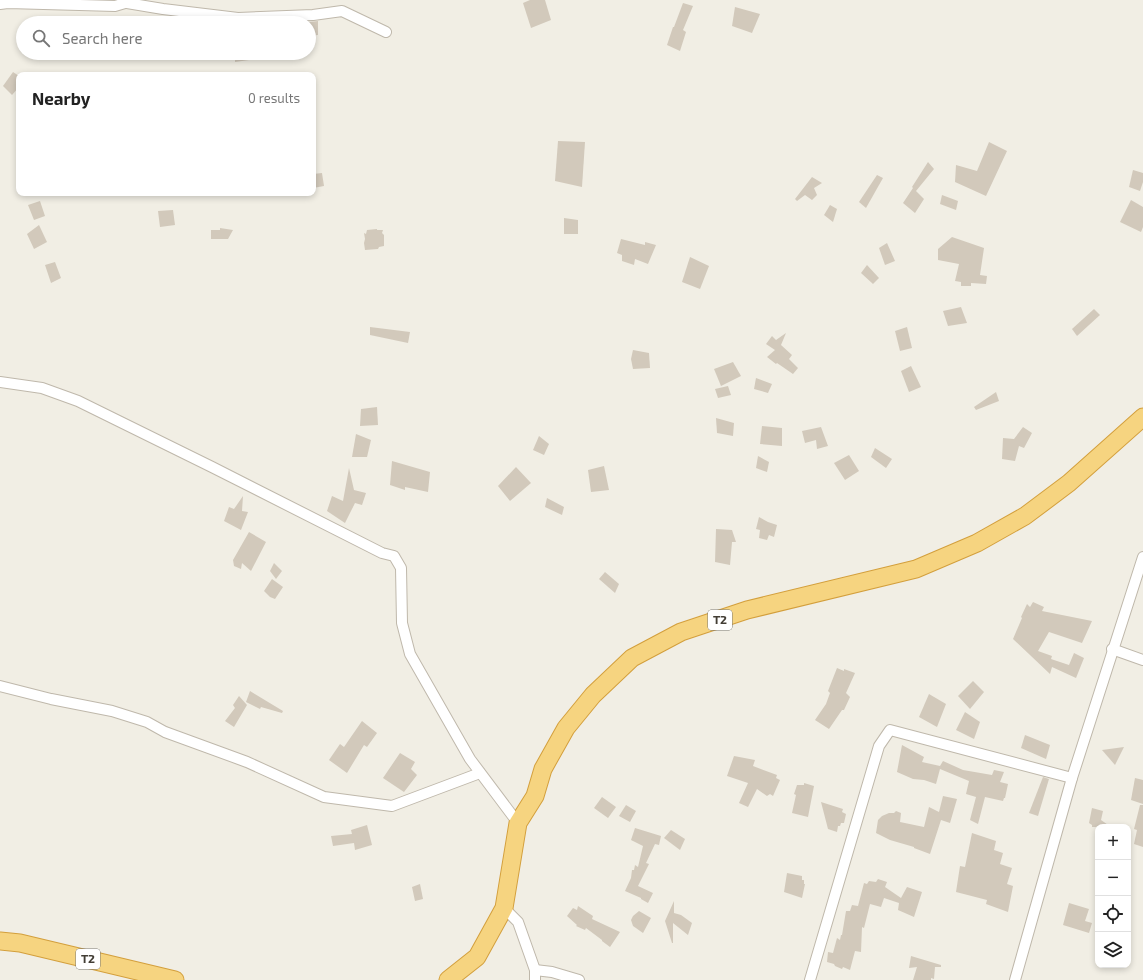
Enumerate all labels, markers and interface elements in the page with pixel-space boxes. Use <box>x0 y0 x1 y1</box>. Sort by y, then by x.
search box <box>16 16 316 60</box>
icon: search <box>30 27 52 49</box>
text: Search here <box>62 29 143 47</box>
text: Nearby <box>32 88 90 108</box>
text: 0 results <box>248 90 300 106</box>
road number: T2 <box>708 610 732 630</box>
map controls <box>1095 824 1131 968</box>
button: + <box>1095 824 1131 860</box>
button: − <box>1095 860 1131 896</box>
button: locate <box>1095 896 1131 932</box>
button: layers <box>1095 932 1131 968</box>
road number: T2 <box>76 949 100 969</box>

